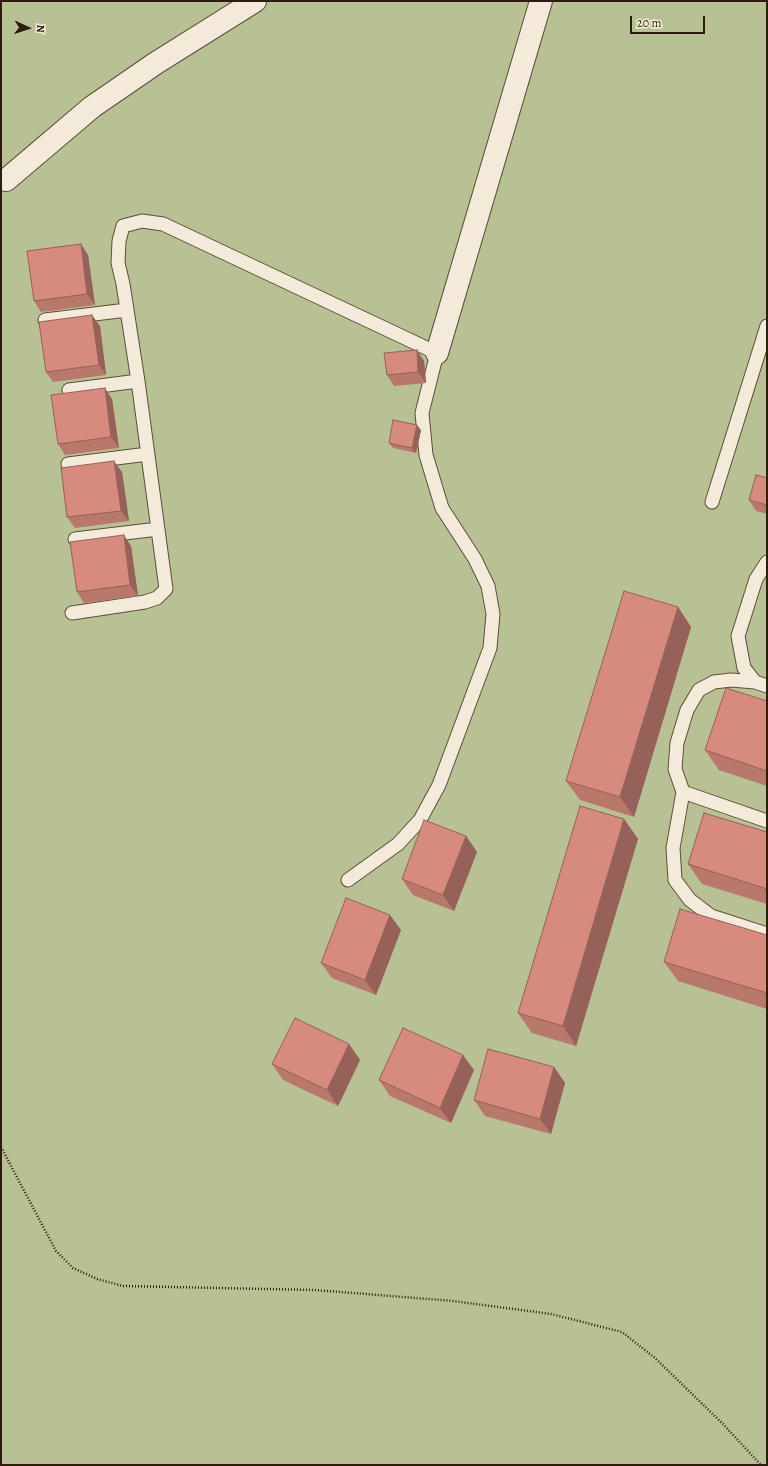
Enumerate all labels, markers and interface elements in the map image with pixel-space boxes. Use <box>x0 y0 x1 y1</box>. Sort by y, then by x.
north arrow <box>8 8 48 48</box>
scale bar <box>632 8 707 34</box>
text: 20 m <box>637 15 661 31</box>
text: N <box>33 24 48 33</box>

